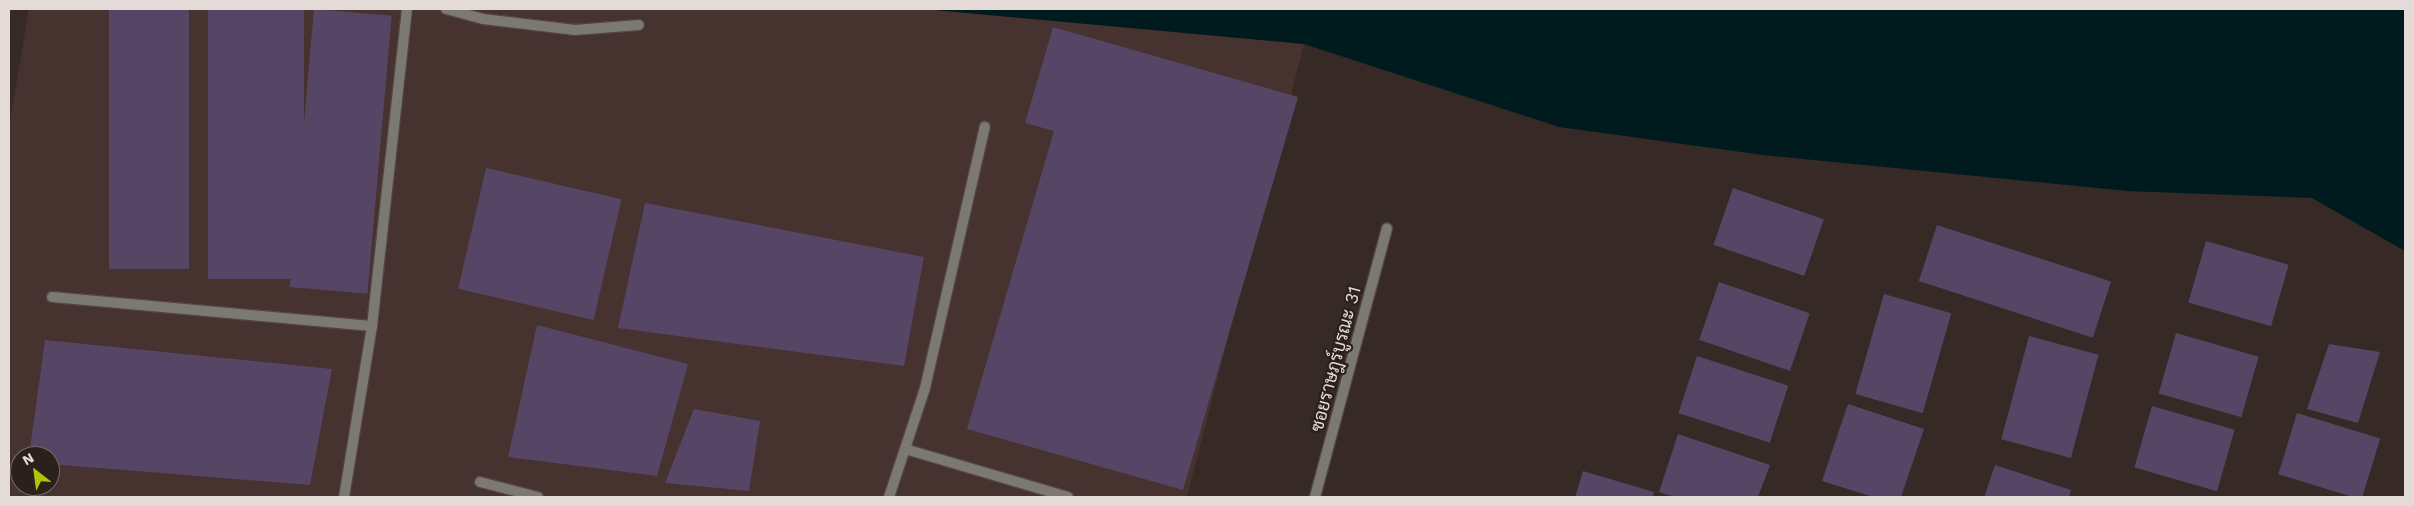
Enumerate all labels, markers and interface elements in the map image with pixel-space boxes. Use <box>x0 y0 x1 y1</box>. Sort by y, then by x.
street label: ซอยราษฎร์บูรณะ 31 <box>1306 284 1366 434</box>
north arrow <box>10 446 60 496</box>
text: N <box>20 449 36 468</box>

